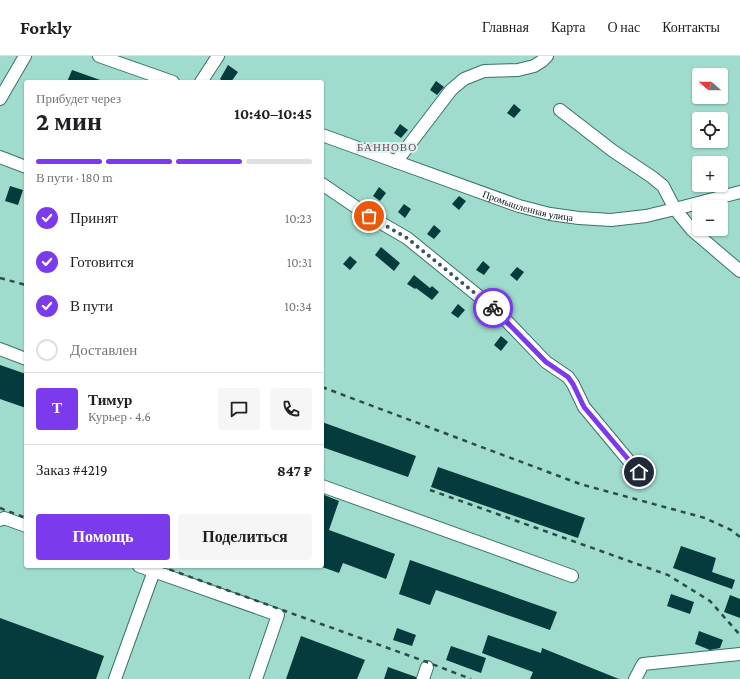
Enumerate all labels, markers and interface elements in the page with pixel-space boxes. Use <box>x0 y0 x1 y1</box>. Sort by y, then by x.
text: Forkly <box>20 17 72 38</box>
text: Главная <box>482 19 529 35</box>
text: Карта <box>551 19 586 35</box>
text: О нас <box>608 19 640 35</box>
text: Контакты <box>662 19 720 35</box>
north arrow <box>692 68 728 104</box>
map controls <box>692 68 728 236</box>
text: Прибудет через <box>36 91 121 106</box>
text: 10:40–10:45 <box>234 106 312 122</box>
text: 2 мин <box>36 107 102 136</box>
button: locate <box>692 112 728 148</box>
district label: БАННОВО <box>357 141 417 153</box>
button: + <box>692 156 728 192</box>
text: В пути · 180 m <box>36 170 113 185</box>
street label: Промышленная улица <box>481 188 574 223</box>
pin <box>352 199 386 233</box>
button: − <box>692 200 728 236</box>
icon: bag <box>358 205 380 227</box>
icon: check <box>36 207 58 229</box>
text: Принят <box>70 210 118 226</box>
text: 10:23 <box>285 211 312 226</box>
icon: check <box>36 251 58 273</box>
text: Готовится <box>70 254 134 270</box>
text: 10:31 <box>287 255 312 270</box>
courier <box>473 288 513 328</box>
icon: check <box>36 295 58 317</box>
icon: bike <box>482 297 504 319</box>
text: В пути <box>70 298 113 314</box>
text: 10:34 <box>285 299 312 314</box>
text: Доставлен <box>70 342 137 358</box>
button: chat <box>218 388 260 430</box>
button: phone <box>270 388 312 430</box>
text: Тимур <box>88 392 132 408</box>
text: Т <box>52 400 62 416</box>
text: Курьер · 4.6 <box>88 409 151 424</box>
pin <box>622 455 656 489</box>
icon: home <box>628 461 650 483</box>
text: Заказ #4219 <box>36 462 108 478</box>
text: 847 ₽ <box>277 463 312 479</box>
button: Помощь <box>36 514 170 560</box>
button: Поделиться <box>178 514 312 560</box>

